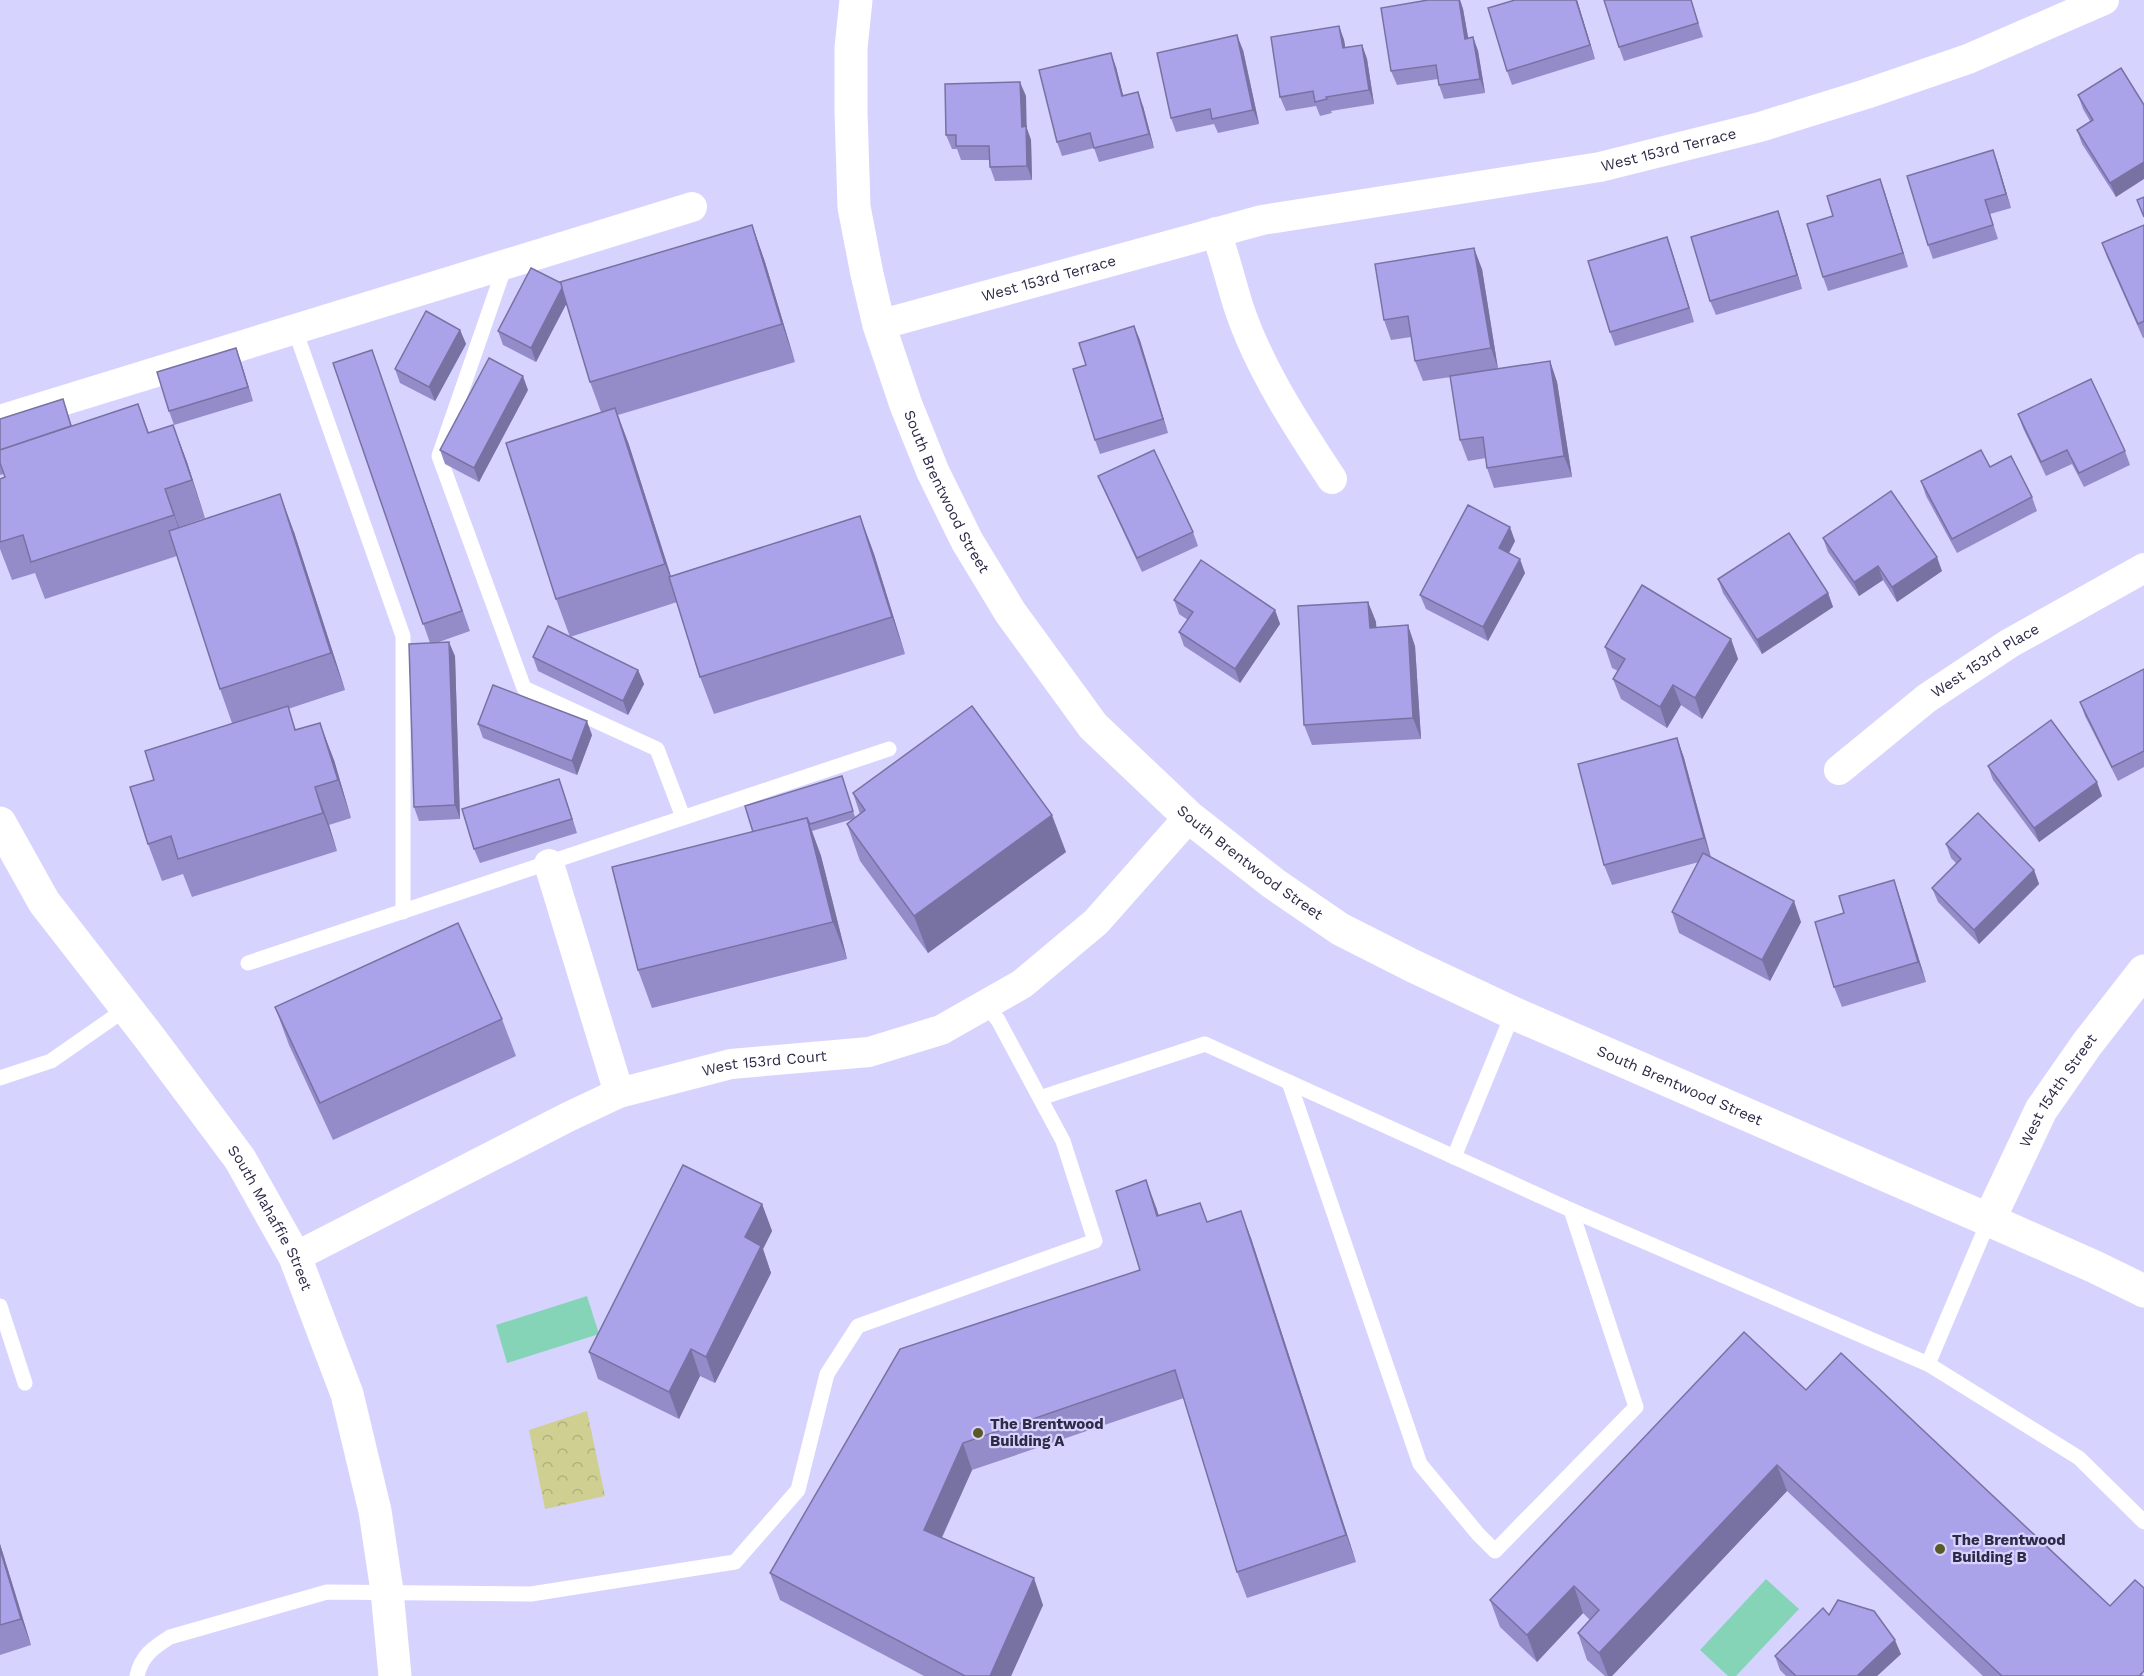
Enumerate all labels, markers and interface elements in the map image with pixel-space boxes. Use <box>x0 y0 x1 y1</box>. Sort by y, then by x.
street label: West 153rd Terrace <box>1599 124 1738 175</box>
street label: West 153rd Terrace <box>980 251 1118 305</box>
street label: South Brentwood Street <box>900 408 994 577</box>
street label: West 153rd Place <box>1928 619 2042 702</box>
street label: South Brentwood Street <box>1173 801 1327 924</box>
street label: West 154th Street <box>2016 1030 2101 1150</box>
street label: South Brentwood Street <box>1594 1042 1766 1130</box>
street label: West 153rd Court <box>700 1047 828 1080</box>
street label: South Mahaffie Street <box>224 1142 316 1294</box>
place label: The Brentwood Building A <box>990 1415 1104 1450</box>
marker: The Brentwood Building A <box>971 1426 985 1440</box>
place label: The Brentwood Building B <box>1952 1531 2066 1566</box>
marker: The Brentwood Building B <box>1933 1542 1947 1556</box>

